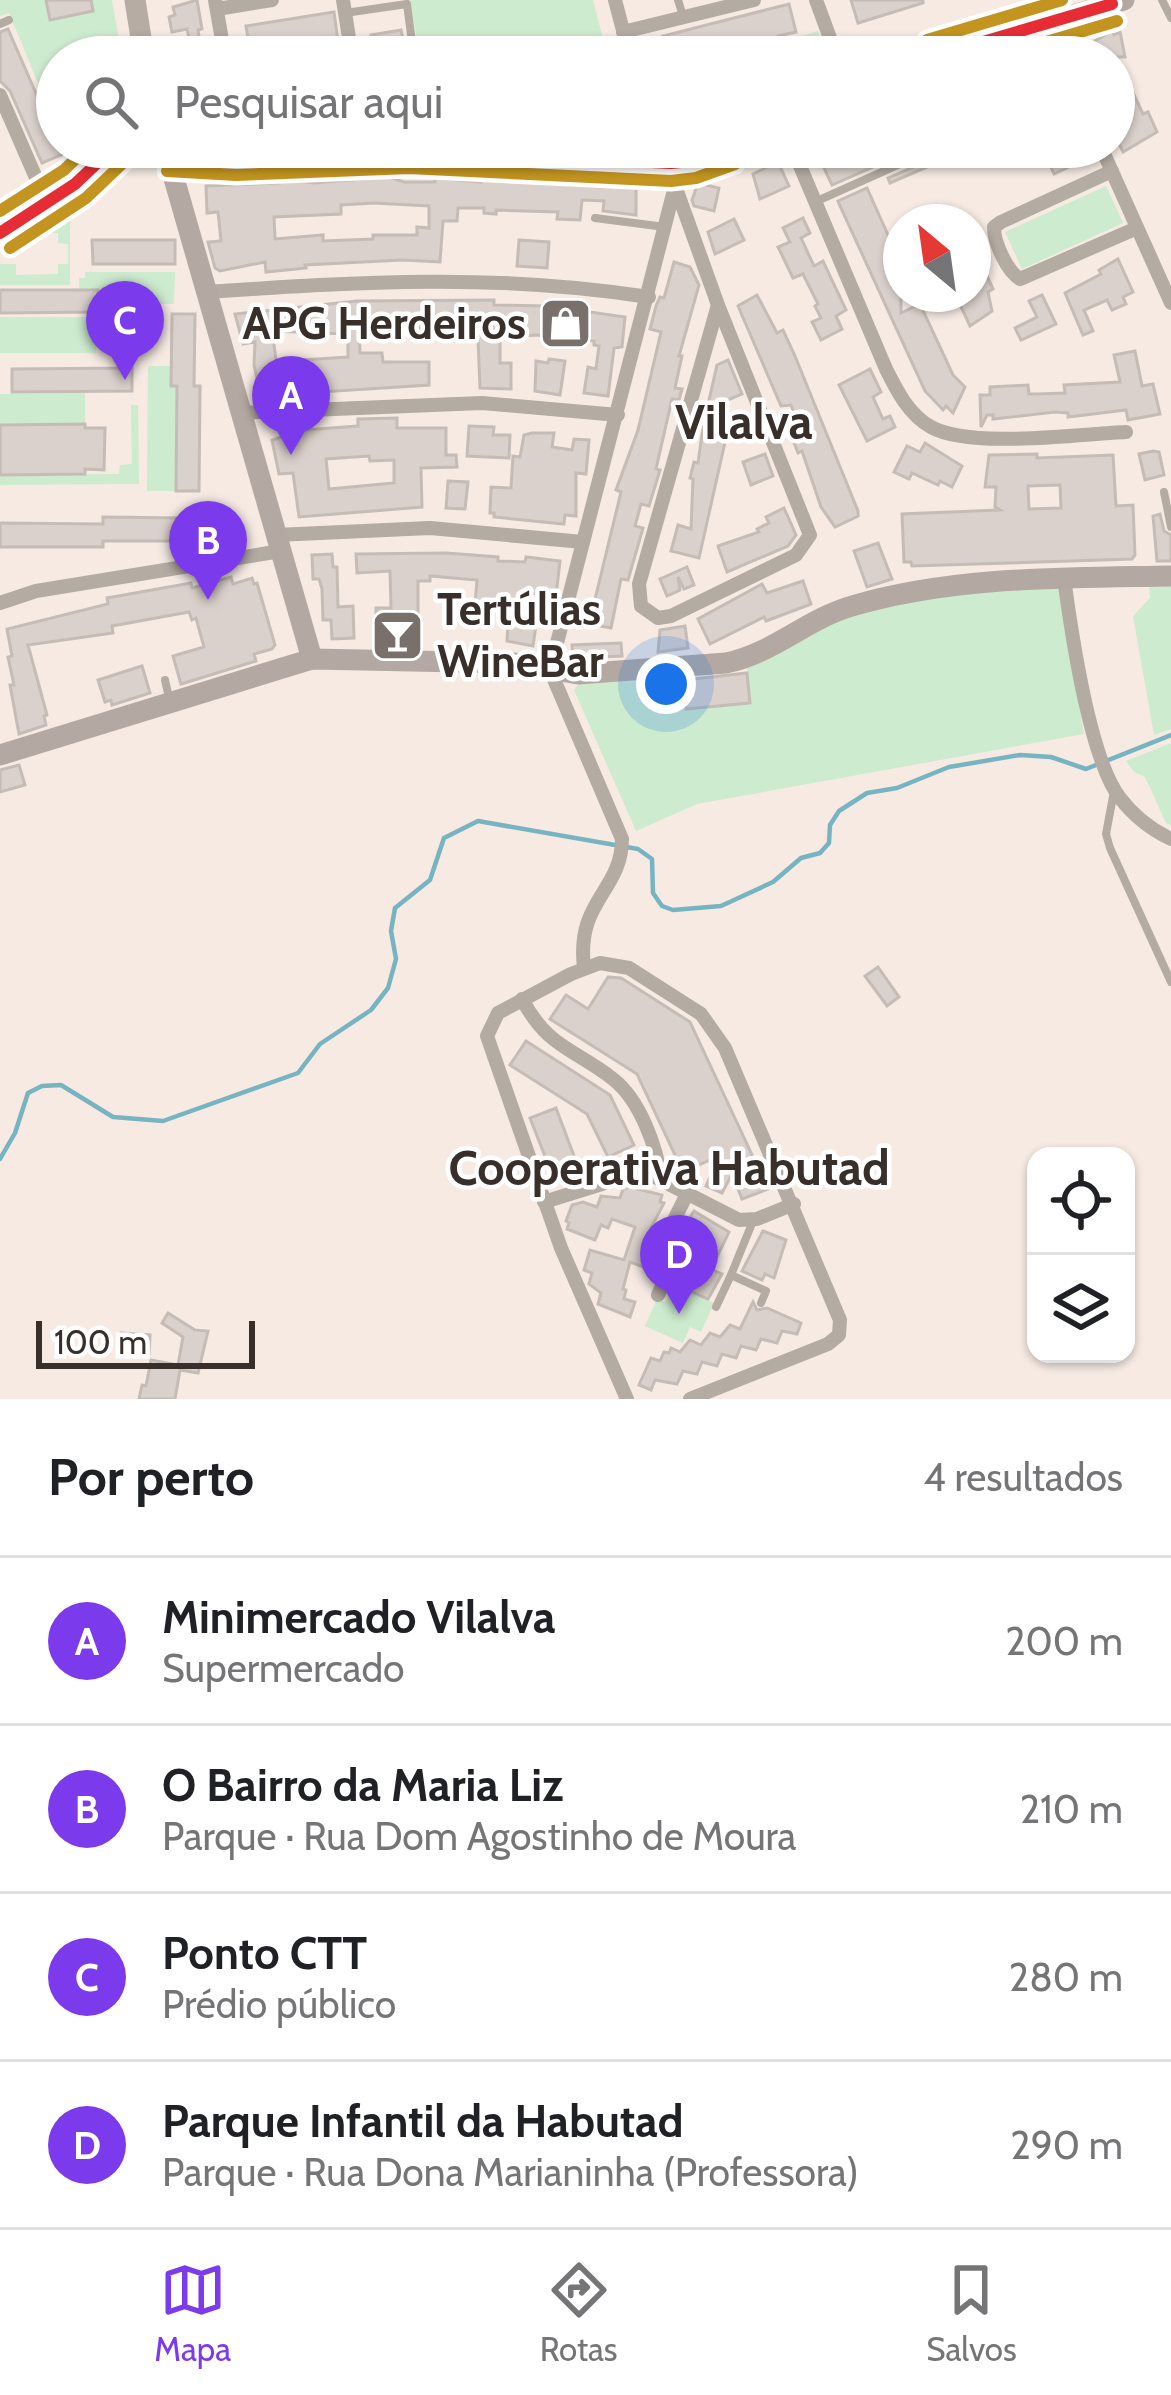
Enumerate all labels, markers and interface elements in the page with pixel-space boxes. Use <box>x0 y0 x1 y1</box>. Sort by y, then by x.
search box <box>36 36 1135 168</box>
icon: search <box>78 69 144 135</box>
text: Pesquisar aqui <box>174 75 443 129</box>
north arrow <box>883 204 991 312</box>
pin: C <box>86 281 164 380</box>
shop icon: APG Herdeiros <box>537 295 593 351</box>
place label: APG Herdeiros <box>242 296 526 350</box>
pin: A <box>252 356 330 455</box>
district label: Vilalva <box>675 393 813 451</box>
pin: B <box>169 501 247 600</box>
place label: Tertúlias WineBar <box>437 582 604 688</box>
bar icon: Tertúlias WineBar <box>370 607 426 663</box>
your location <box>636 654 696 714</box>
district label: Cooperativa Habutad <box>448 1139 890 1197</box>
map controls <box>1027 1147 1135 1363</box>
button: locate <box>1027 1147 1135 1255</box>
pin: D <box>640 1215 718 1314</box>
button: layers <box>1027 1255 1135 1363</box>
scale bar <box>36 1315 255 1368</box>
text: 100 m <box>54 1322 147 1362</box>
text: Por perto <box>48 1446 254 1508</box>
text: 4 resultados <box>923 1453 1123 1501</box>
text: Minimercado Vilalva <box>162 1590 555 1644</box>
text: A <box>75 1617 99 1665</box>
text: 200 m <box>1005 1617 1123 1665</box>
text: Supermercado <box>162 1644 405 1692</box>
text: O Bairro da Maria Liz <box>162 1758 563 1812</box>
text: B <box>75 1785 99 1833</box>
text: 210 m <box>1020 1785 1123 1833</box>
text: Parque · Rua Dom Agostinho de Moura <box>162 1812 796 1860</box>
text: Ponto CTT <box>162 1926 367 1980</box>
text: C <box>75 1953 99 2001</box>
text: 280 m <box>1009 1953 1123 2001</box>
text: Prédio público <box>162 1980 396 2028</box>
text: Parque Infantil da Habutad <box>162 2094 683 2148</box>
text: D <box>73 2121 101 2169</box>
text: 290 m <box>1010 2121 1123 2169</box>
text: Parque · Rua Dona Marianinha (Professora) <box>162 2148 859 2196</box>
tab: Mapa <box>154 2257 231 2369</box>
tab: Rotas <box>540 2257 618 2369</box>
tab: Salvos <box>926 2257 1017 2369</box>

